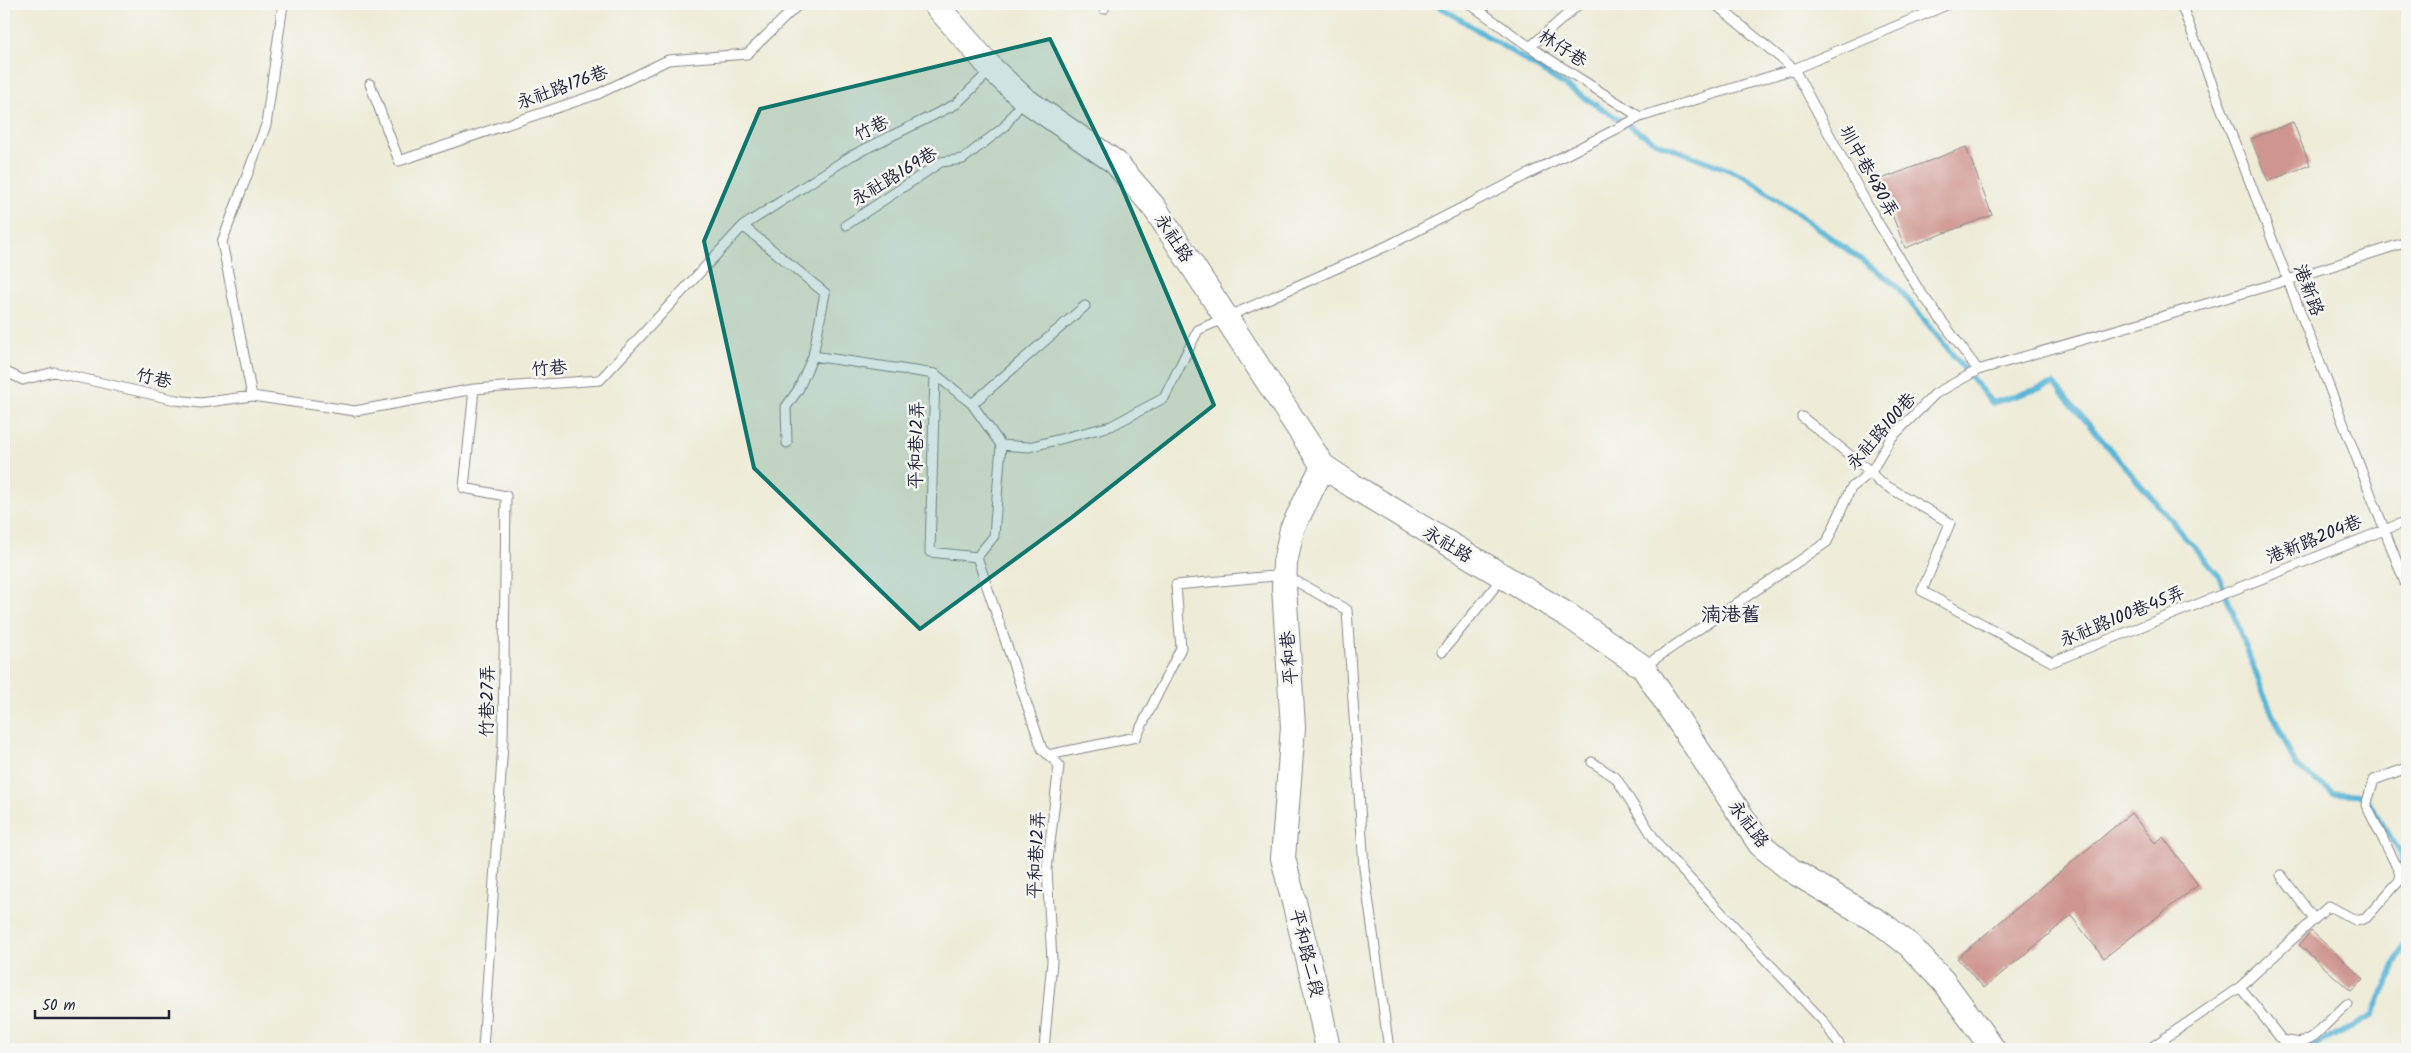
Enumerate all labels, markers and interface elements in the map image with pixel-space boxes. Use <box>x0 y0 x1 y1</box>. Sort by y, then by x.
street label: 林仔巷 <box>1532 22 1593 76</box>
street label: 永社路176巷 <box>512 58 613 118</box>
street label: 竹巷 <box>849 108 894 150</box>
street label: 圳中巷480弄 <box>1830 120 1905 223</box>
street label: 永社路169巷 <box>846 140 944 215</box>
street label: 永社路 <box>1146 208 1200 269</box>
street label: 港新路 <box>2284 260 2331 321</box>
street label: 竹巷 <box>530 354 568 385</box>
street label: 竹巷 <box>133 361 174 398</box>
street label: 永社路100巷 <box>1840 386 1924 478</box>
street label: 平和巷12弄 <box>902 401 933 489</box>
street label: 港新路204巷 <box>2262 508 2367 573</box>
street label: 永社路 <box>1417 519 1478 572</box>
street label: 永社路100巷45弄 <box>2055 579 2190 656</box>
district label: 湳港舊 <box>1701 600 1761 632</box>
street label: 平和巷 <box>1274 630 1307 686</box>
street label: 竹巷27弄 <box>473 664 504 738</box>
street label: 永社路 <box>1720 795 1776 855</box>
street label: 平和巷12弄 <box>1021 810 1054 900</box>
street label: 平和路二段 <box>1281 906 1331 1001</box>
scale bar <box>35 988 169 1020</box>
text: 50 m <box>42 994 76 1018</box>

